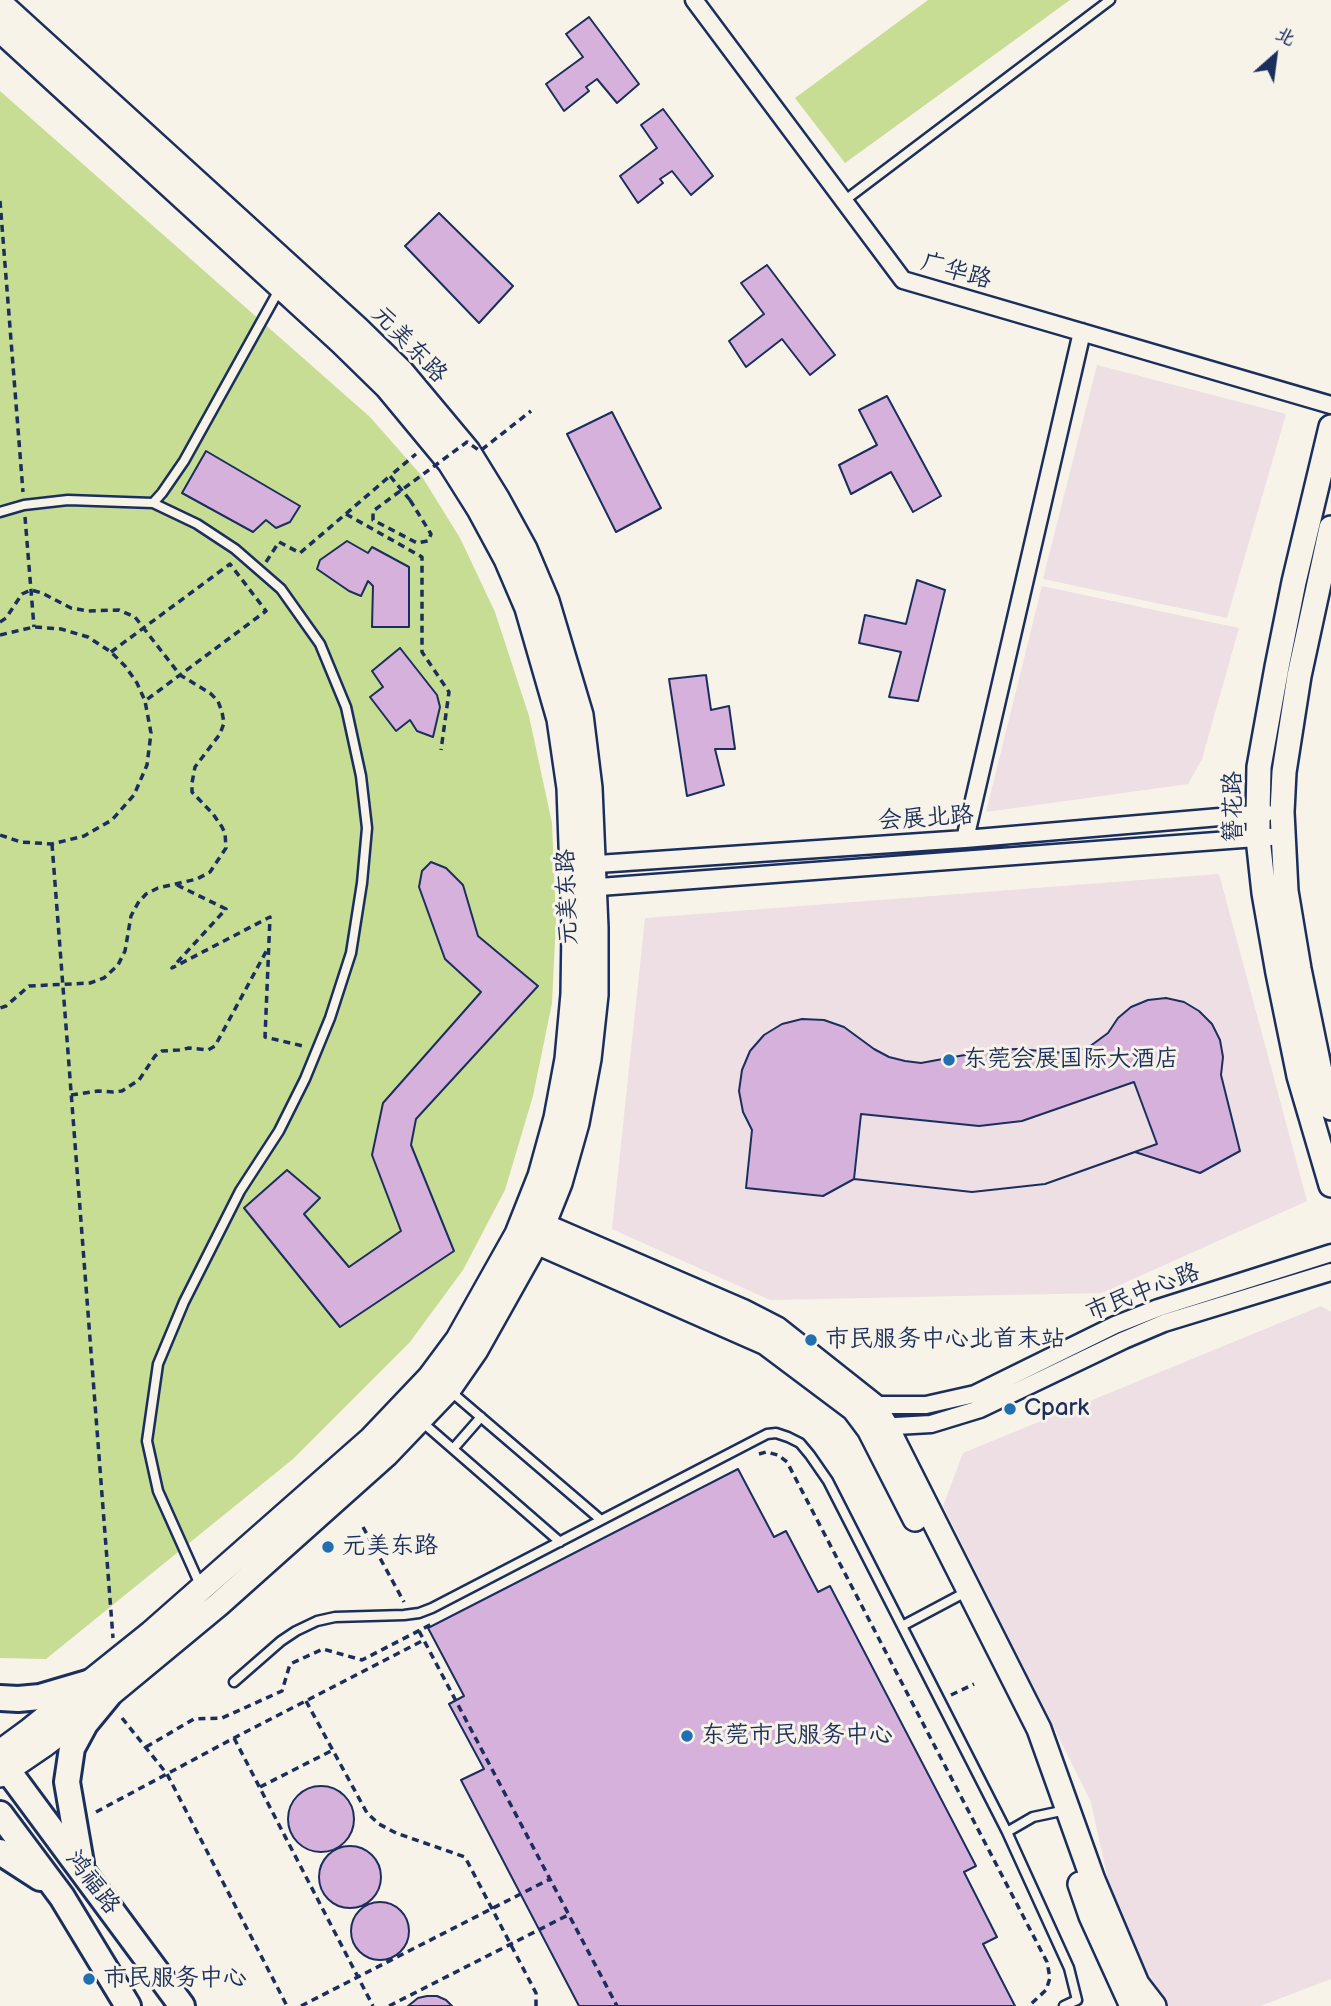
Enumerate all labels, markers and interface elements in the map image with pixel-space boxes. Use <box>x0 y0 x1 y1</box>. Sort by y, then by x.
north arrow <box>1240 21 1310 91</box>
text: 北 <box>1271 22 1299 52</box>
street label: 广华路 <box>917 248 995 296</box>
street label: 元美东路 <box>365 300 453 390</box>
street label: 簪花路 <box>1220 771 1248 843</box>
street label: 会展北路 <box>877 801 975 837</box>
street label: 元美东路 <box>552 849 584 945</box>
place label: 东莞会展国际大酒店 <box>963 1046 1179 1074</box>
marker: 东莞会展国际大酒店 <box>941 1052 957 1068</box>
street label: 市民中心路 <box>1082 1258 1204 1328</box>
place label: 市民服务中心北首末站 <box>825 1326 1065 1354</box>
marker: 市民服务中心北首末站 <box>803 1332 819 1348</box>
place label: Cpark <box>1024 1395 1089 1423</box>
marker: Cpark <box>1002 1401 1018 1417</box>
place label: 元美东路 <box>342 1533 438 1561</box>
marker: 元美东路 <box>320 1539 336 1555</box>
place label: 东莞市民服务中心 <box>701 1722 893 1750</box>
marker: 东莞市民服务中心 <box>679 1728 695 1744</box>
street label: 鸿福路 <box>59 1846 125 1920</box>
place label: 市民服务中心 <box>103 1965 247 1993</box>
marker: 市民服务中心 <box>81 1971 97 1987</box>

